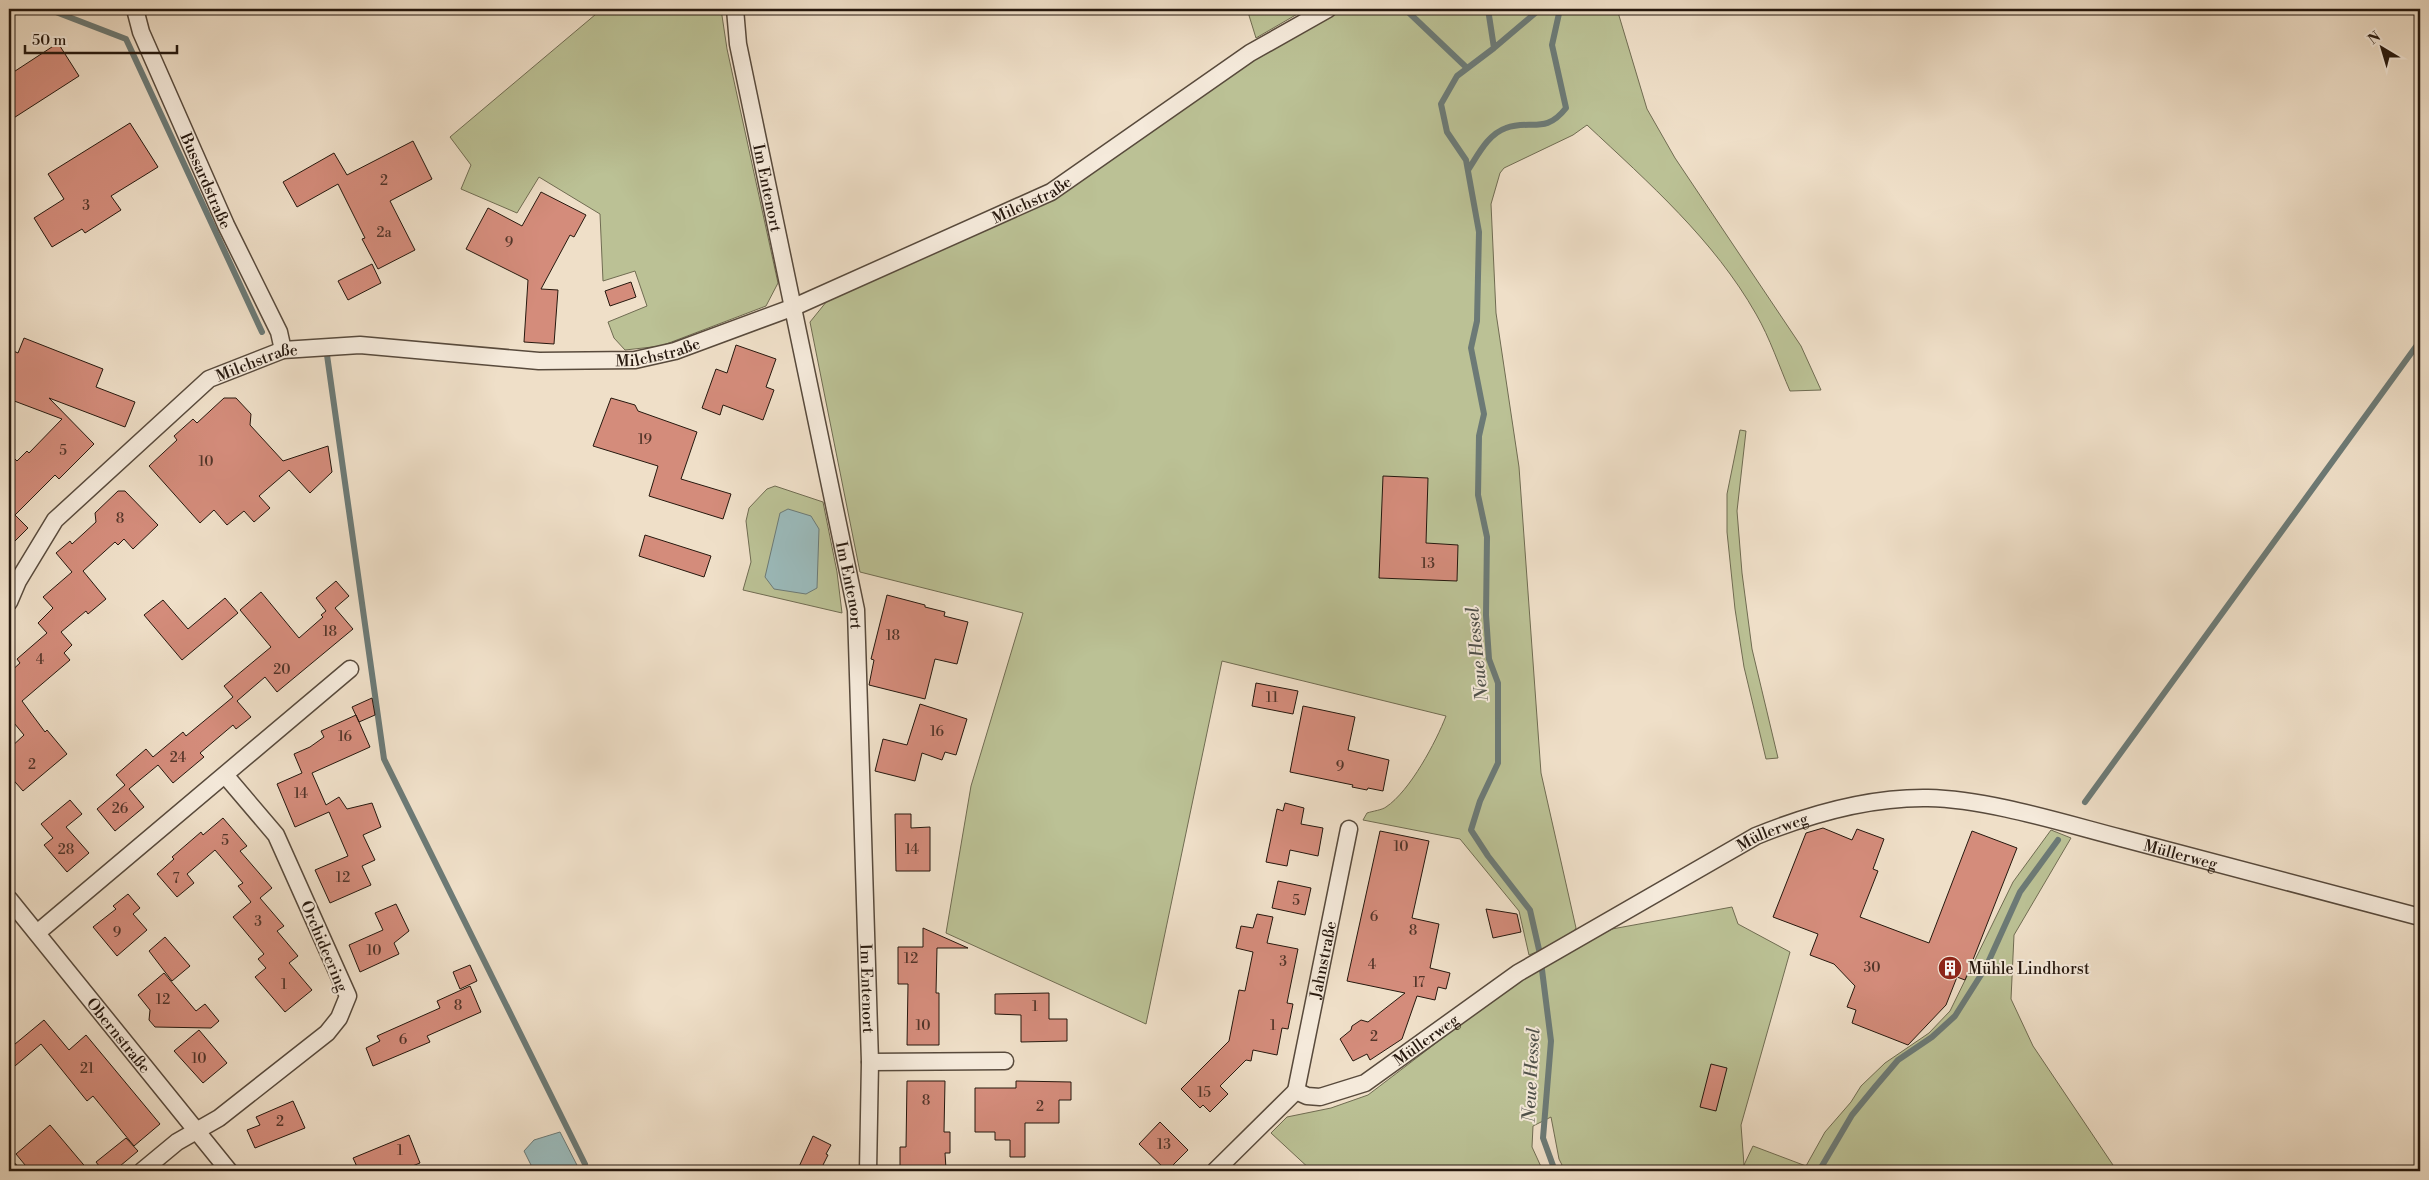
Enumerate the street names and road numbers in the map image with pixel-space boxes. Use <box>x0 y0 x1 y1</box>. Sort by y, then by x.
street label: Bussardstraße <box>175 129 235 232</box>
street label: Im Entenort <box>748 142 786 234</box>
street label: Milchstraße <box>989 172 1076 228</box>
street label: Milchstraße <box>615 334 703 371</box>
street label: Milchstraße <box>213 340 298 386</box>
street label: Im Entenort <box>831 540 866 630</box>
street label: Müllerweg <box>1733 809 1811 856</box>
street label: Müllerweg <box>2141 836 2220 875</box>
street label: Orchideering <box>296 898 353 996</box>
street label: Jahnstraße <box>1306 919 1341 1001</box>
street label: Im Entenort <box>855 944 878 1034</box>
street label: Obernstraße <box>82 994 155 1077</box>
street label: Müllerweg <box>1390 1009 1464 1070</box>

